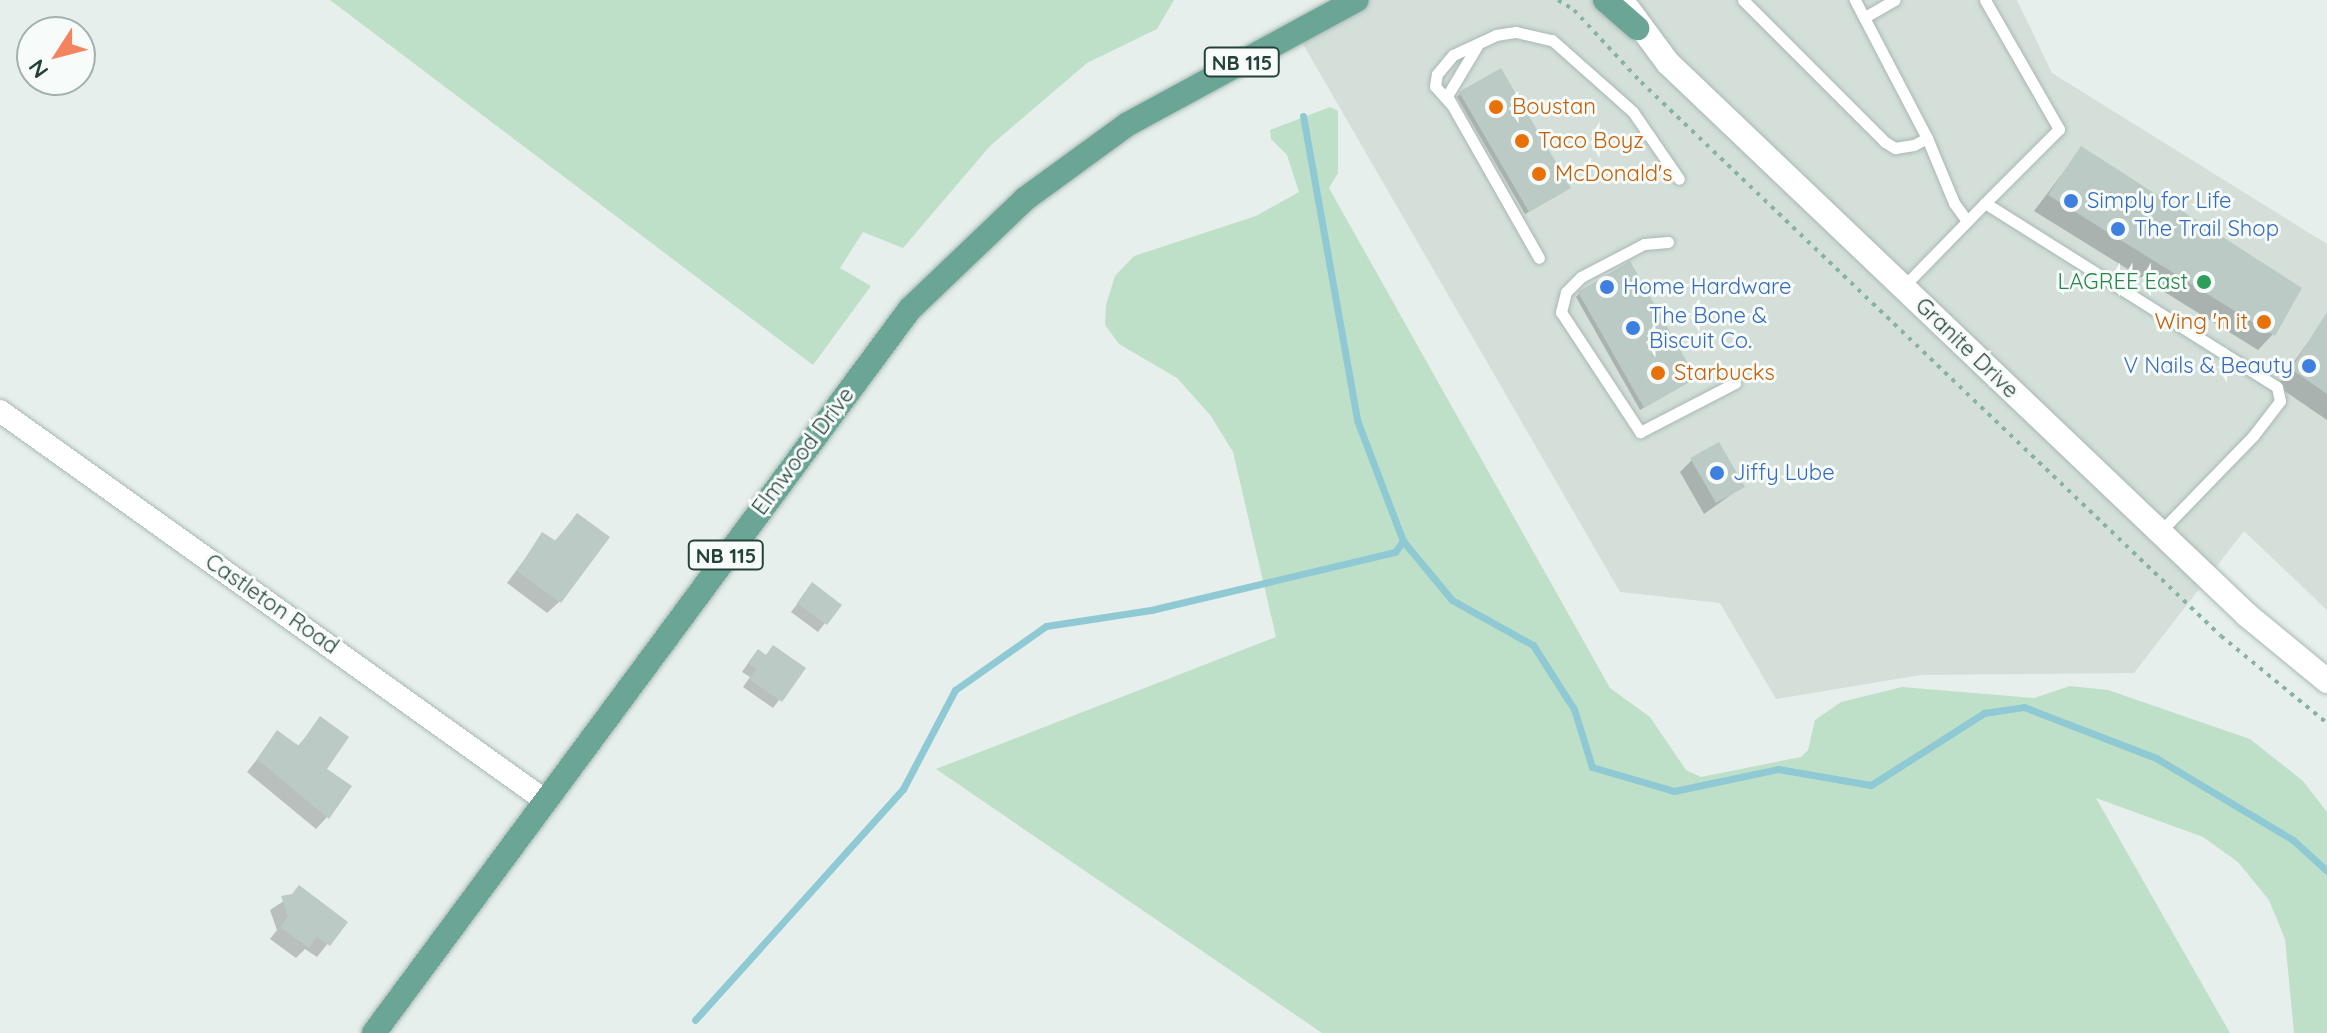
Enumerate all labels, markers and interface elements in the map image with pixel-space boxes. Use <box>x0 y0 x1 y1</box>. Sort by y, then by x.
north arrow <box>16 16 96 96</box>
road number: NB 115 <box>1202 46 1282 78</box>
text: N <box>22 54 54 84</box>
place label: Boustan <box>1512 94 1596 120</box>
marker: Boustan <box>1487 98 1505 116</box>
place label: Taco Boyz <box>1538 128 1644 154</box>
marker: Taco Boyz <box>1513 132 1531 150</box>
place label: McDonald's <box>1555 161 1673 187</box>
marker: McDonald's <box>1530 165 1548 183</box>
place label: Simply for Life <box>2087 188 2231 214</box>
marker: Simply for Life <box>2062 192 2080 210</box>
place label: The Trail Shop <box>2134 216 2279 242</box>
marker: The Trail Shop <box>2109 220 2127 238</box>
place label: LAGREE East <box>2058 269 2188 295</box>
marker: LAGREE East <box>2195 273 2213 291</box>
place label: Home Hardware <box>1623 274 1791 300</box>
marker: Home Hardware <box>1598 278 1616 296</box>
street label: Granite Drive <box>1910 292 2024 404</box>
place label: The Bone & Biscuit Co. <box>1649 302 1767 354</box>
place label: Wing 'n it <box>2154 309 2248 335</box>
marker: Wing 'n it <box>2255 313 2273 331</box>
marker: The Bone & Biscuit Co. <box>1624 319 1642 337</box>
place label: V Nails & Beauty <box>2124 353 2293 379</box>
marker: V Nails & Beauty <box>2300 357 2318 375</box>
place label: Starbucks <box>1674 360 1775 386</box>
marker: Starbucks <box>1649 364 1667 382</box>
street label: Elmwood Drive <box>746 382 860 520</box>
place label: Jiffy Lube <box>1733 460 1835 486</box>
marker: Jiffy Lube <box>1708 464 1726 482</box>
road number: NB 115 <box>686 539 766 571</box>
street label: Castleton Road <box>200 548 344 660</box>

